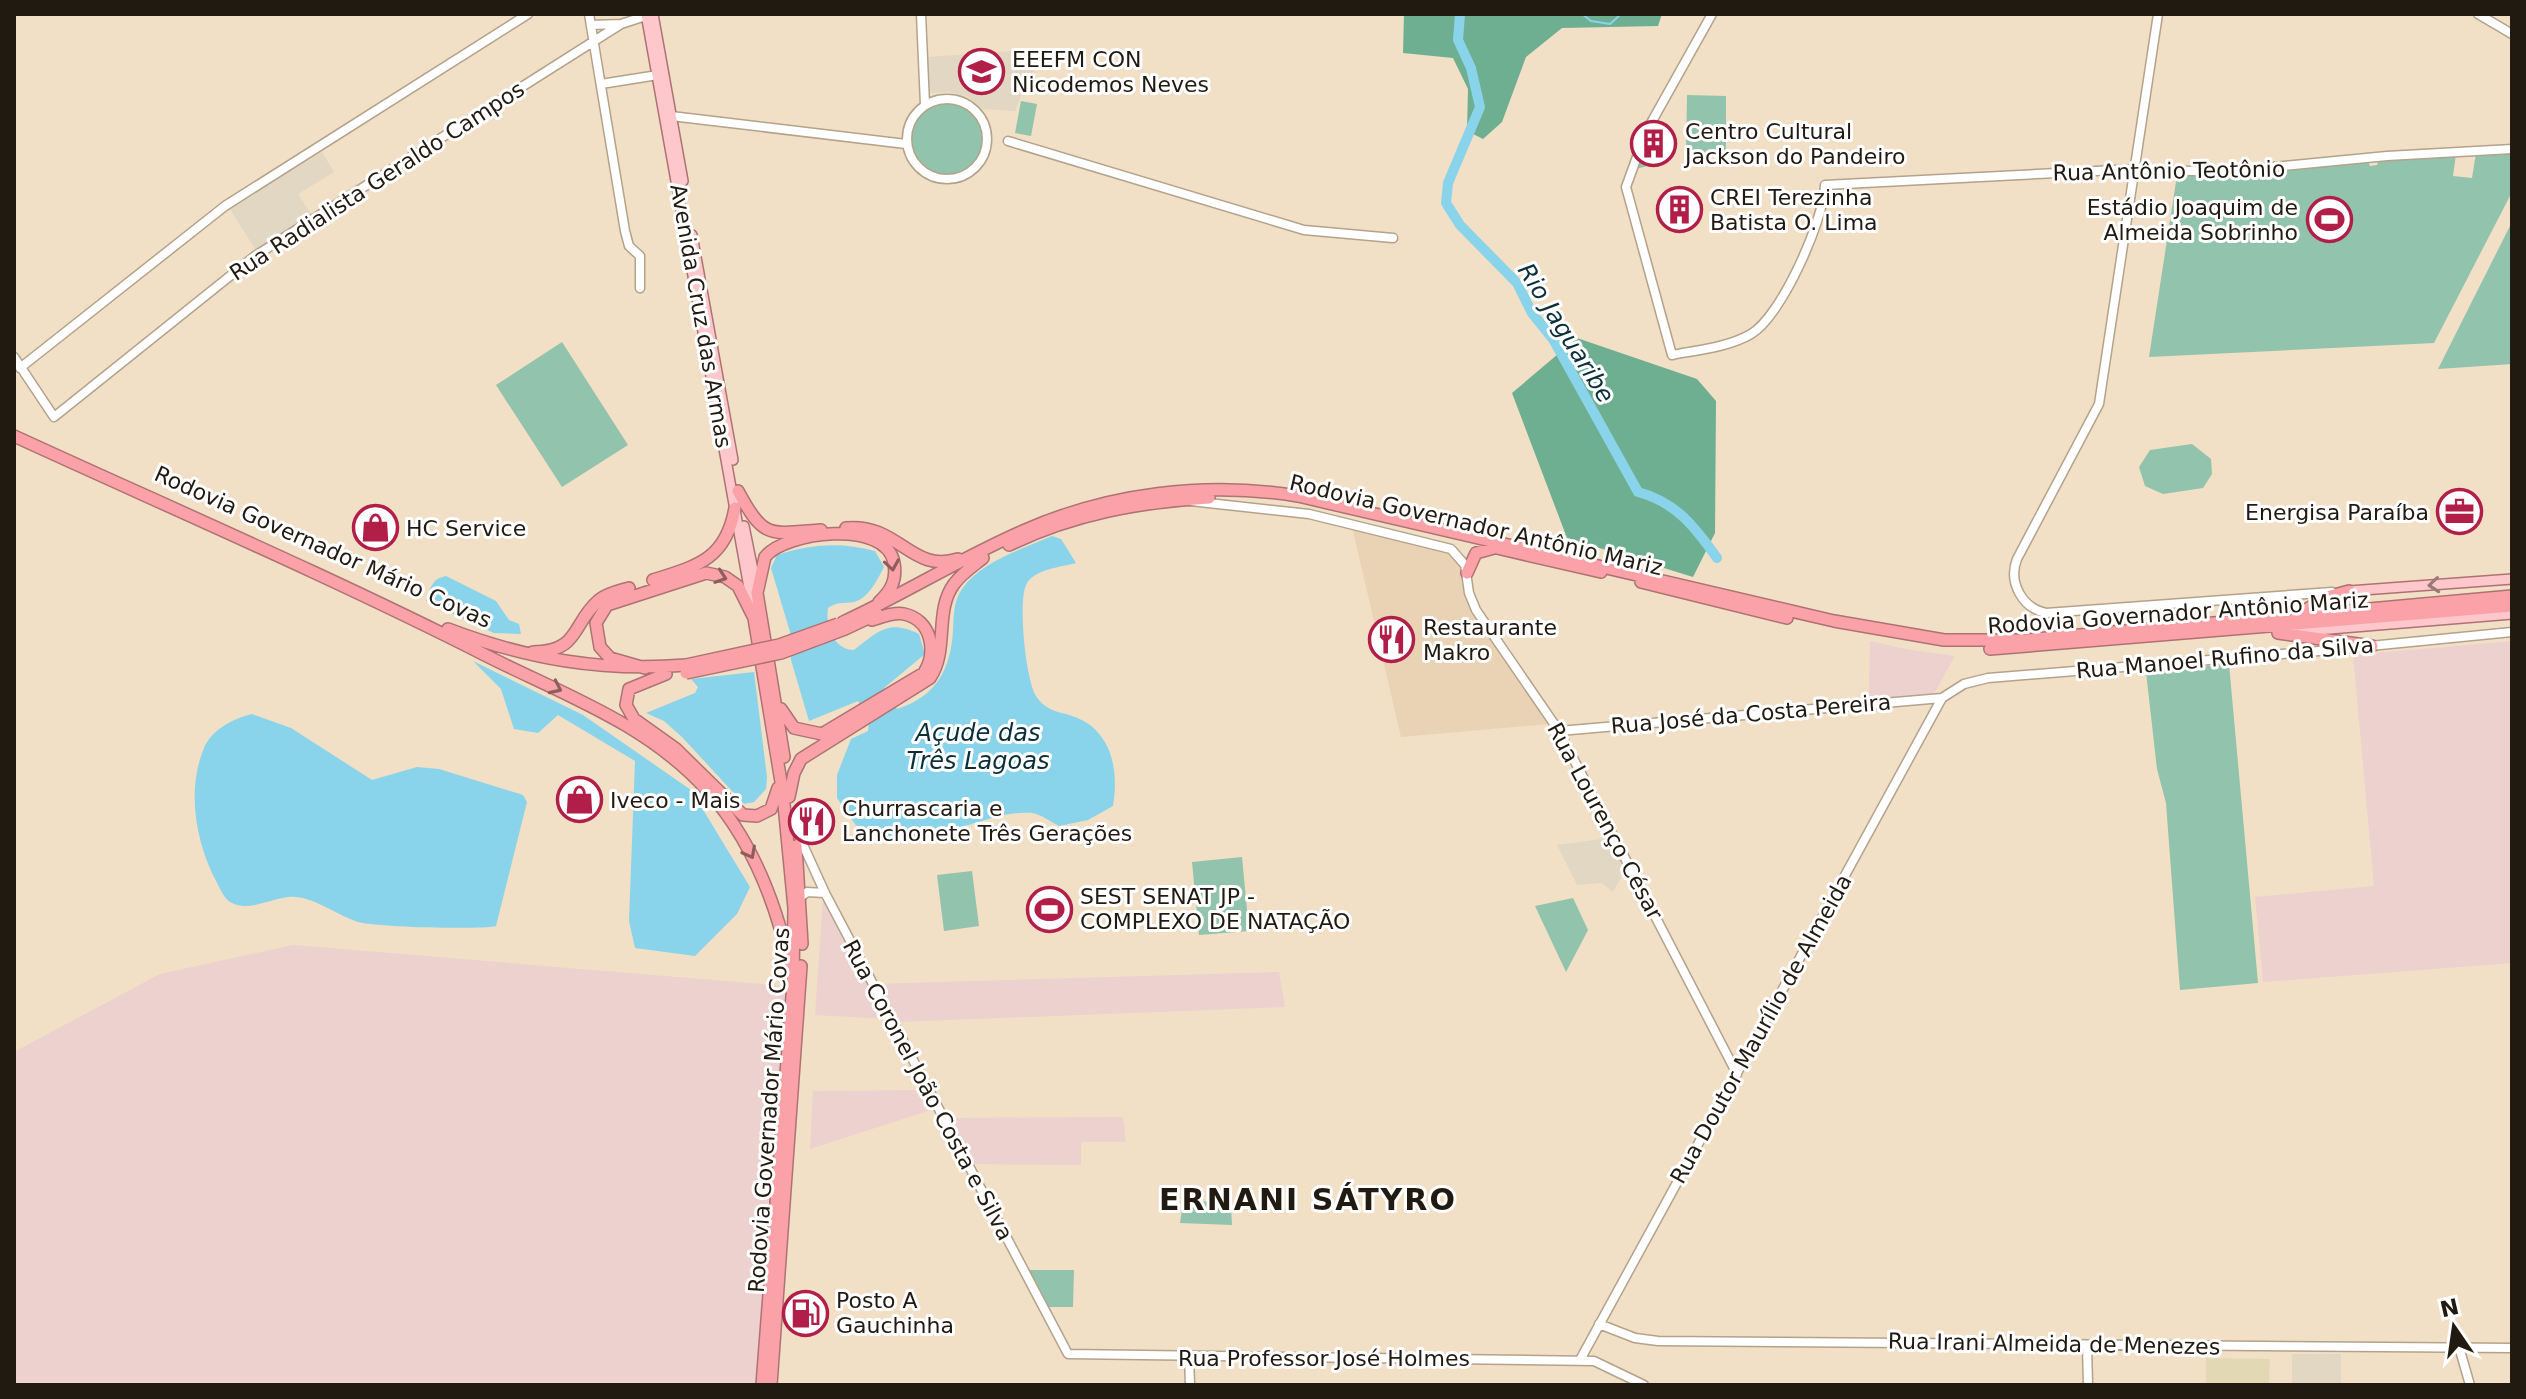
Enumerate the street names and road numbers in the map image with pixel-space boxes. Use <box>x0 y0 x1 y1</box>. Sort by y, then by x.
street label: Rua Radialista Geraldo Campos <box>225 76 529 286</box>
street label: Rua Antônio Teotônio <box>2052 156 2286 186</box>
street label: Avenida Cruz das Armas <box>665 182 737 450</box>
street label: Rodovia Governador Mário Covas <box>151 461 495 633</box>
street label: Rodovia Governador Antônio Mariz <box>1287 470 1665 580</box>
street label: Rodovia Governador Antônio Mariz <box>1987 587 2369 639</box>
street label: Rua Manoel Rufino da Silva <box>2075 633 2375 683</box>
street label: Rua José da Costa Pereira <box>1610 689 1892 739</box>
street label: Rua Lourenço César <box>1542 718 1668 925</box>
street label: Rua Doutor Maurílio de Almeida <box>1665 870 1857 1188</box>
street label: Rodovia Governador Mário Covas <box>744 926 794 1294</box>
street label: Rua Coronel João Costa e Silva <box>838 936 1018 1244</box>
street label: Rua Irani Almeida de Menezes <box>1888 1329 2220 1359</box>
street label: Rua Professor José Holmes <box>1178 1346 1470 1371</box>

